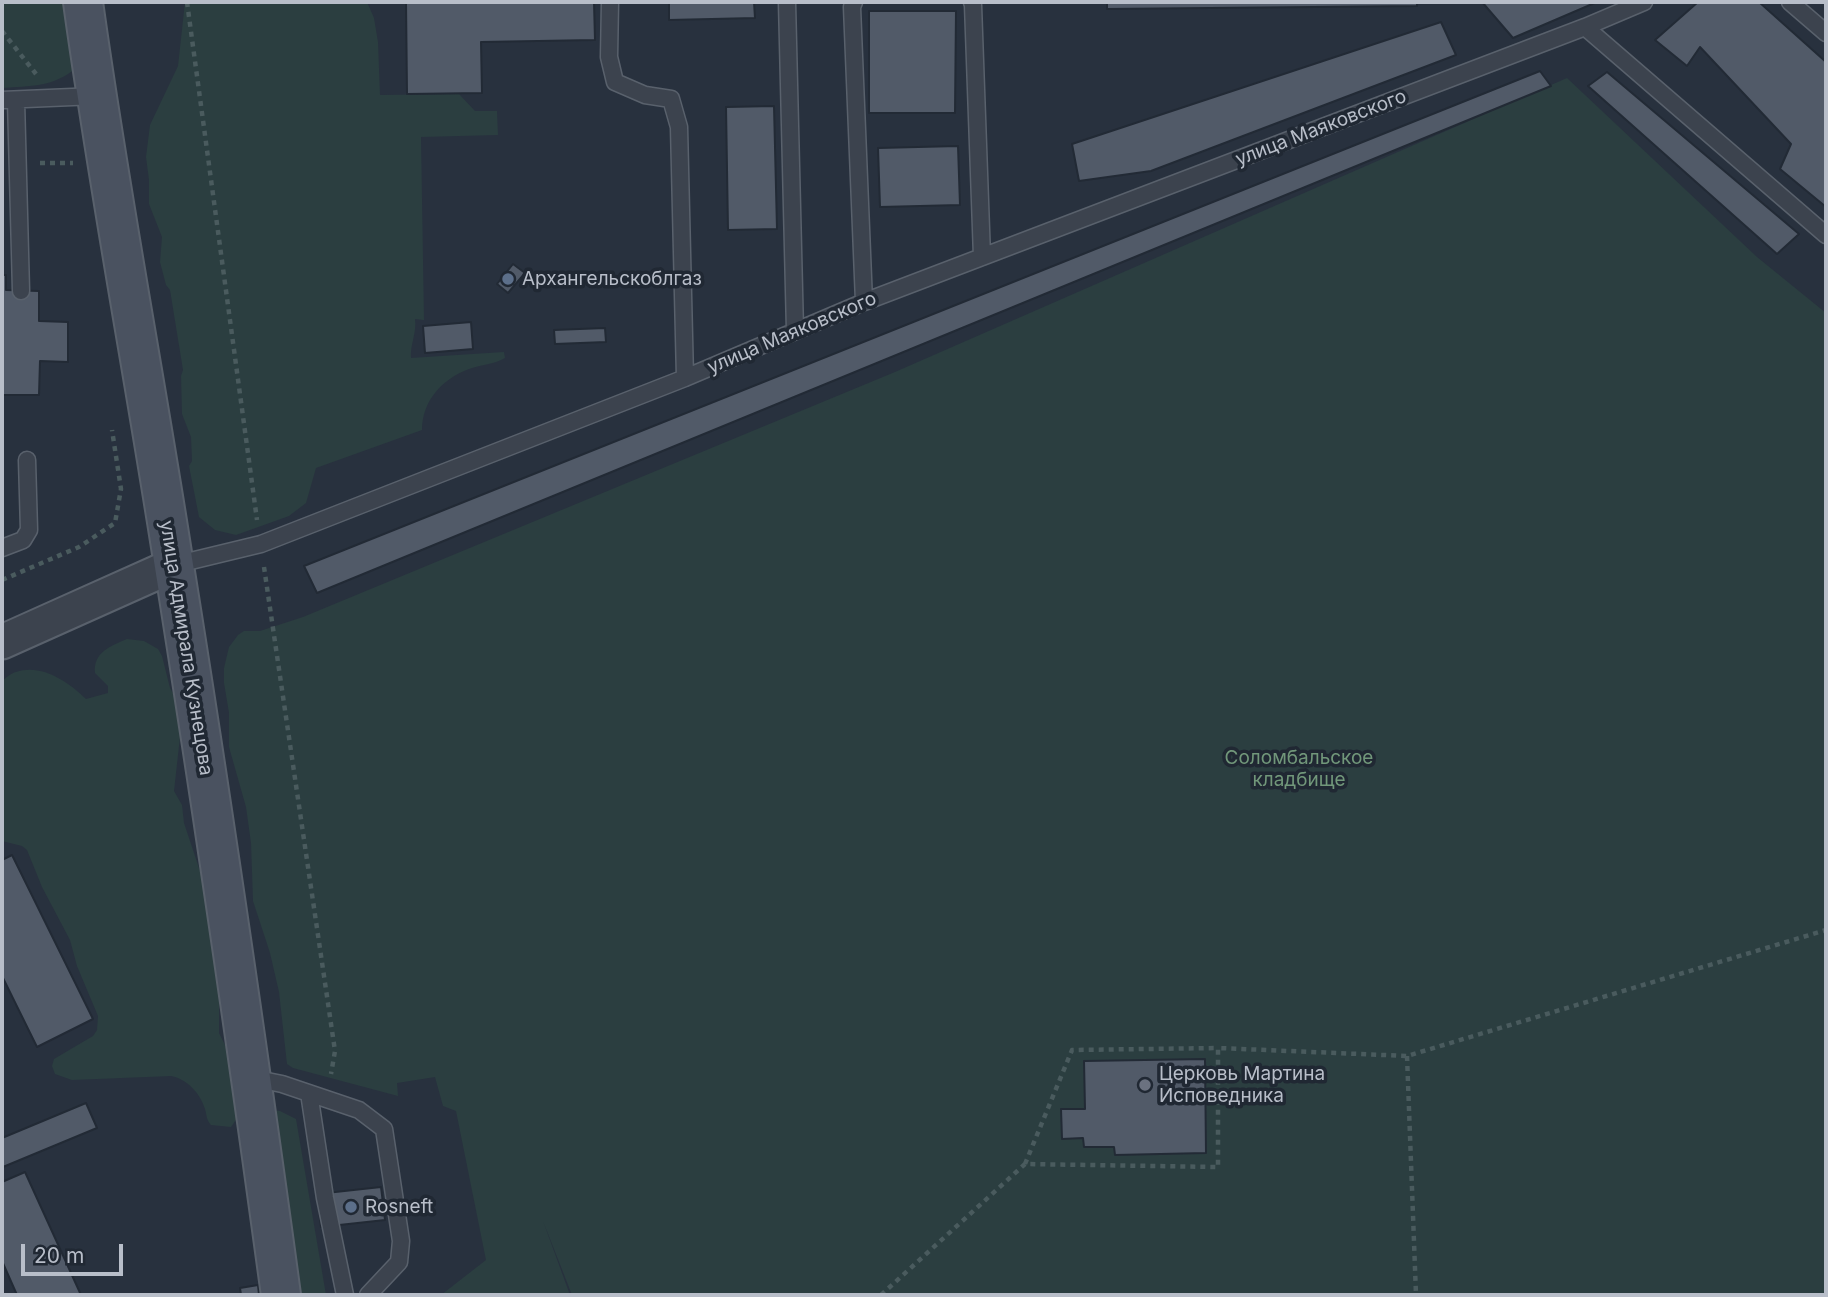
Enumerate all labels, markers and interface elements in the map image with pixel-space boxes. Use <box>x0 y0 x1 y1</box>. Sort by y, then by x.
street label: улица Маяковского <box>1232 85 1410 171</box>
place label: Архангельскоблгаз <box>522 268 702 290</box>
marker: Архангельскоблгаз <box>500 271 516 287</box>
street label: улица Маяковского <box>704 287 880 379</box>
street label: улица Адмирала Кузнецова <box>155 519 217 777</box>
park label: Соломбальское кладбище <box>1225 747 1373 791</box>
place label: Церковь Мартина Исповедника <box>1159 1063 1325 1107</box>
marker: Церковь Мартина Исповедника <box>1137 1077 1153 1093</box>
place label: Rosneft <box>365 1196 433 1218</box>
marker: Rosneft <box>343 1199 359 1215</box>
scale bar <box>24 1230 126 1274</box>
text: 20 m <box>34 1243 84 1268</box>

